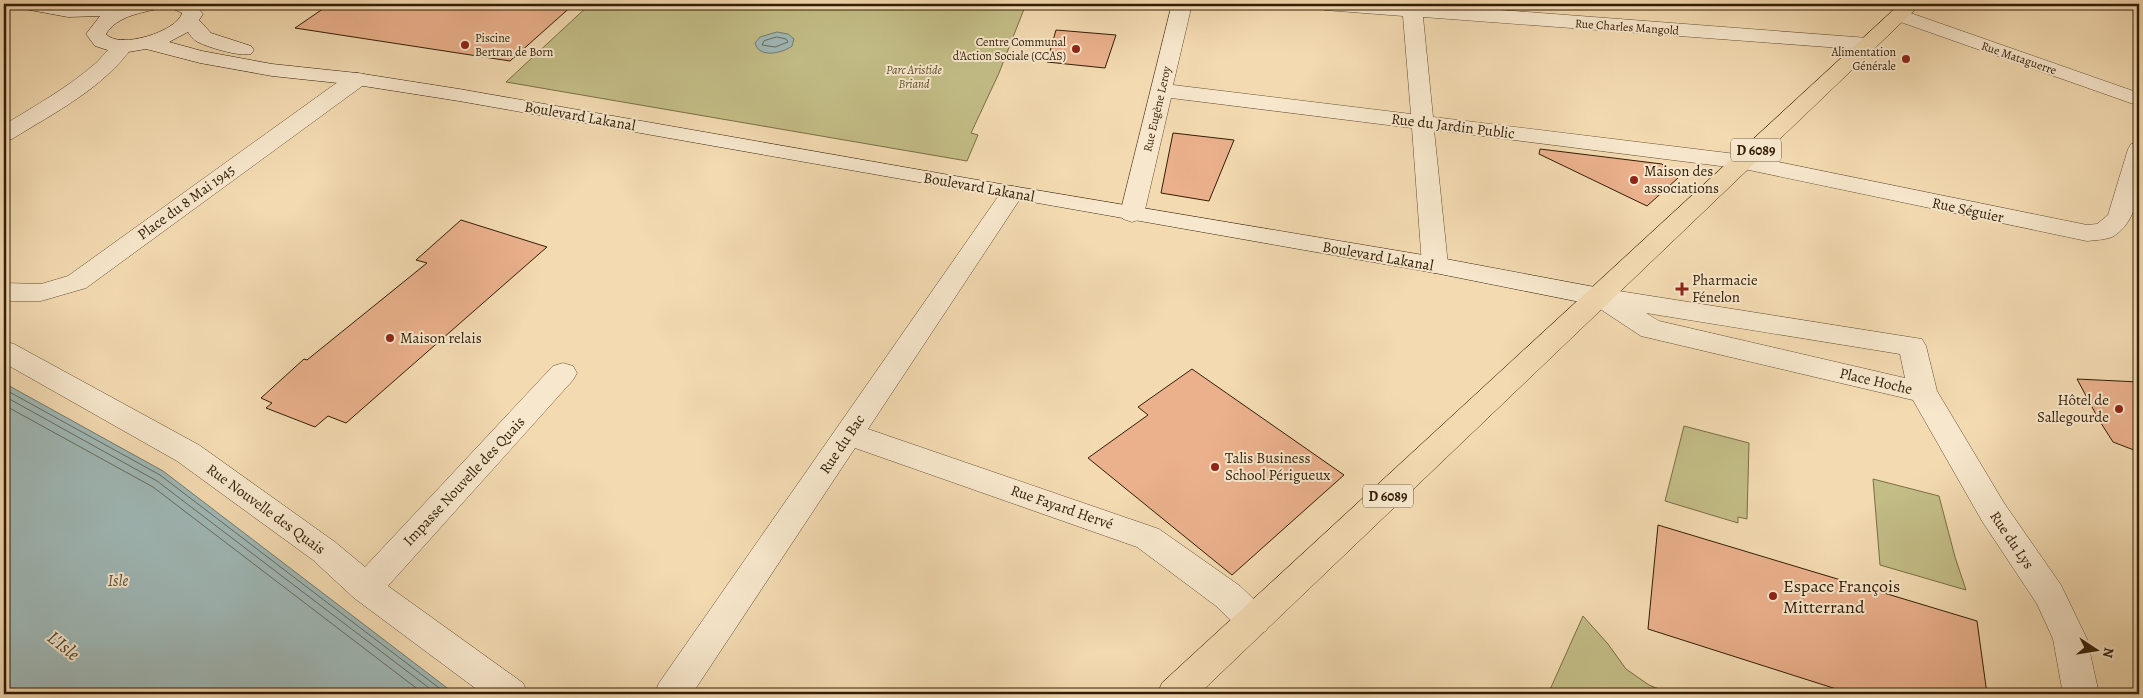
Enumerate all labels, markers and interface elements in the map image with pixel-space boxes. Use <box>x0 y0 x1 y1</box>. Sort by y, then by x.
street label: Rue Charles Mangold <box>1574 15 1680 39</box>
place label: Piscine Bertran de Born <box>475 30 554 60</box>
place label: Centre Communal d'Action Sociale (CCAS) <box>953 34 1066 64</box>
street label: Rue Mataguerre <box>1979 38 2059 78</box>
marker: Piscine Bertran de Born <box>459 39 471 51</box>
marker: Centre Communal d'Action Sociale (CCAS) <box>1070 43 1082 55</box>
place label: Alimentation Générale <box>1831 44 1896 74</box>
marker: Alimentation Générale <box>1900 53 1912 65</box>
park label: Parc Aristide Briand <box>886 62 943 92</box>
street label: Rue Eugène Leroy <box>1139 64 1175 153</box>
street label: Boulevard Lakanal <box>523 96 637 136</box>
street label: Rue du Jardin Public <box>1390 108 1516 144</box>
road number: D 6089 <box>1731 138 1781 162</box>
street label: Place du 8 Mai 1945 <box>133 160 239 244</box>
place label: Maison des associations <box>1644 161 1719 198</box>
street label: Boulevard Lakanal <box>922 167 1036 207</box>
marker: Maison des associations <box>1628 174 1640 186</box>
street label: Rue Séguier <box>1930 193 2006 227</box>
street label: Boulevard Lakanal <box>1321 236 1435 276</box>
place label: Pharmacie Fénelon <box>1692 270 1758 307</box>
marker: Pharmacie Fénelon <box>1676 283 1688 295</box>
place label: Maison relais <box>400 328 482 348</box>
marker: Maison relais <box>384 332 396 344</box>
street label: Place Hoche <box>1838 363 1915 399</box>
place label: Hôtel de Sallegourde <box>2037 390 2109 427</box>
marker: Hôtel de Sallegourde <box>2113 403 2125 415</box>
street label: Rue du Bac <box>815 410 869 478</box>
street label: Impasse Nouvelle des Quais <box>399 412 529 550</box>
place label: Talis Business School Périgueux <box>1225 448 1330 485</box>
street label: Rue Nouvelle des Quais <box>203 459 329 559</box>
marker: Talis Business School Périgueux <box>1209 461 1221 473</box>
street label: Rue Fayard Hervé <box>1008 480 1116 534</box>
road number: D 6089 <box>1363 484 1413 508</box>
street label: Rue du Lys <box>1985 507 2039 573</box>
water label: Isle <box>108 570 128 592</box>
place label: Espace François Mitterrand <box>1783 574 1900 619</box>
marker: Espace François Mitterrand <box>1767 590 1779 602</box>
water label: L'Isle <box>42 625 85 667</box>
north arrow <box>2070 626 2120 676</box>
text: N <box>2098 646 2119 660</box>

